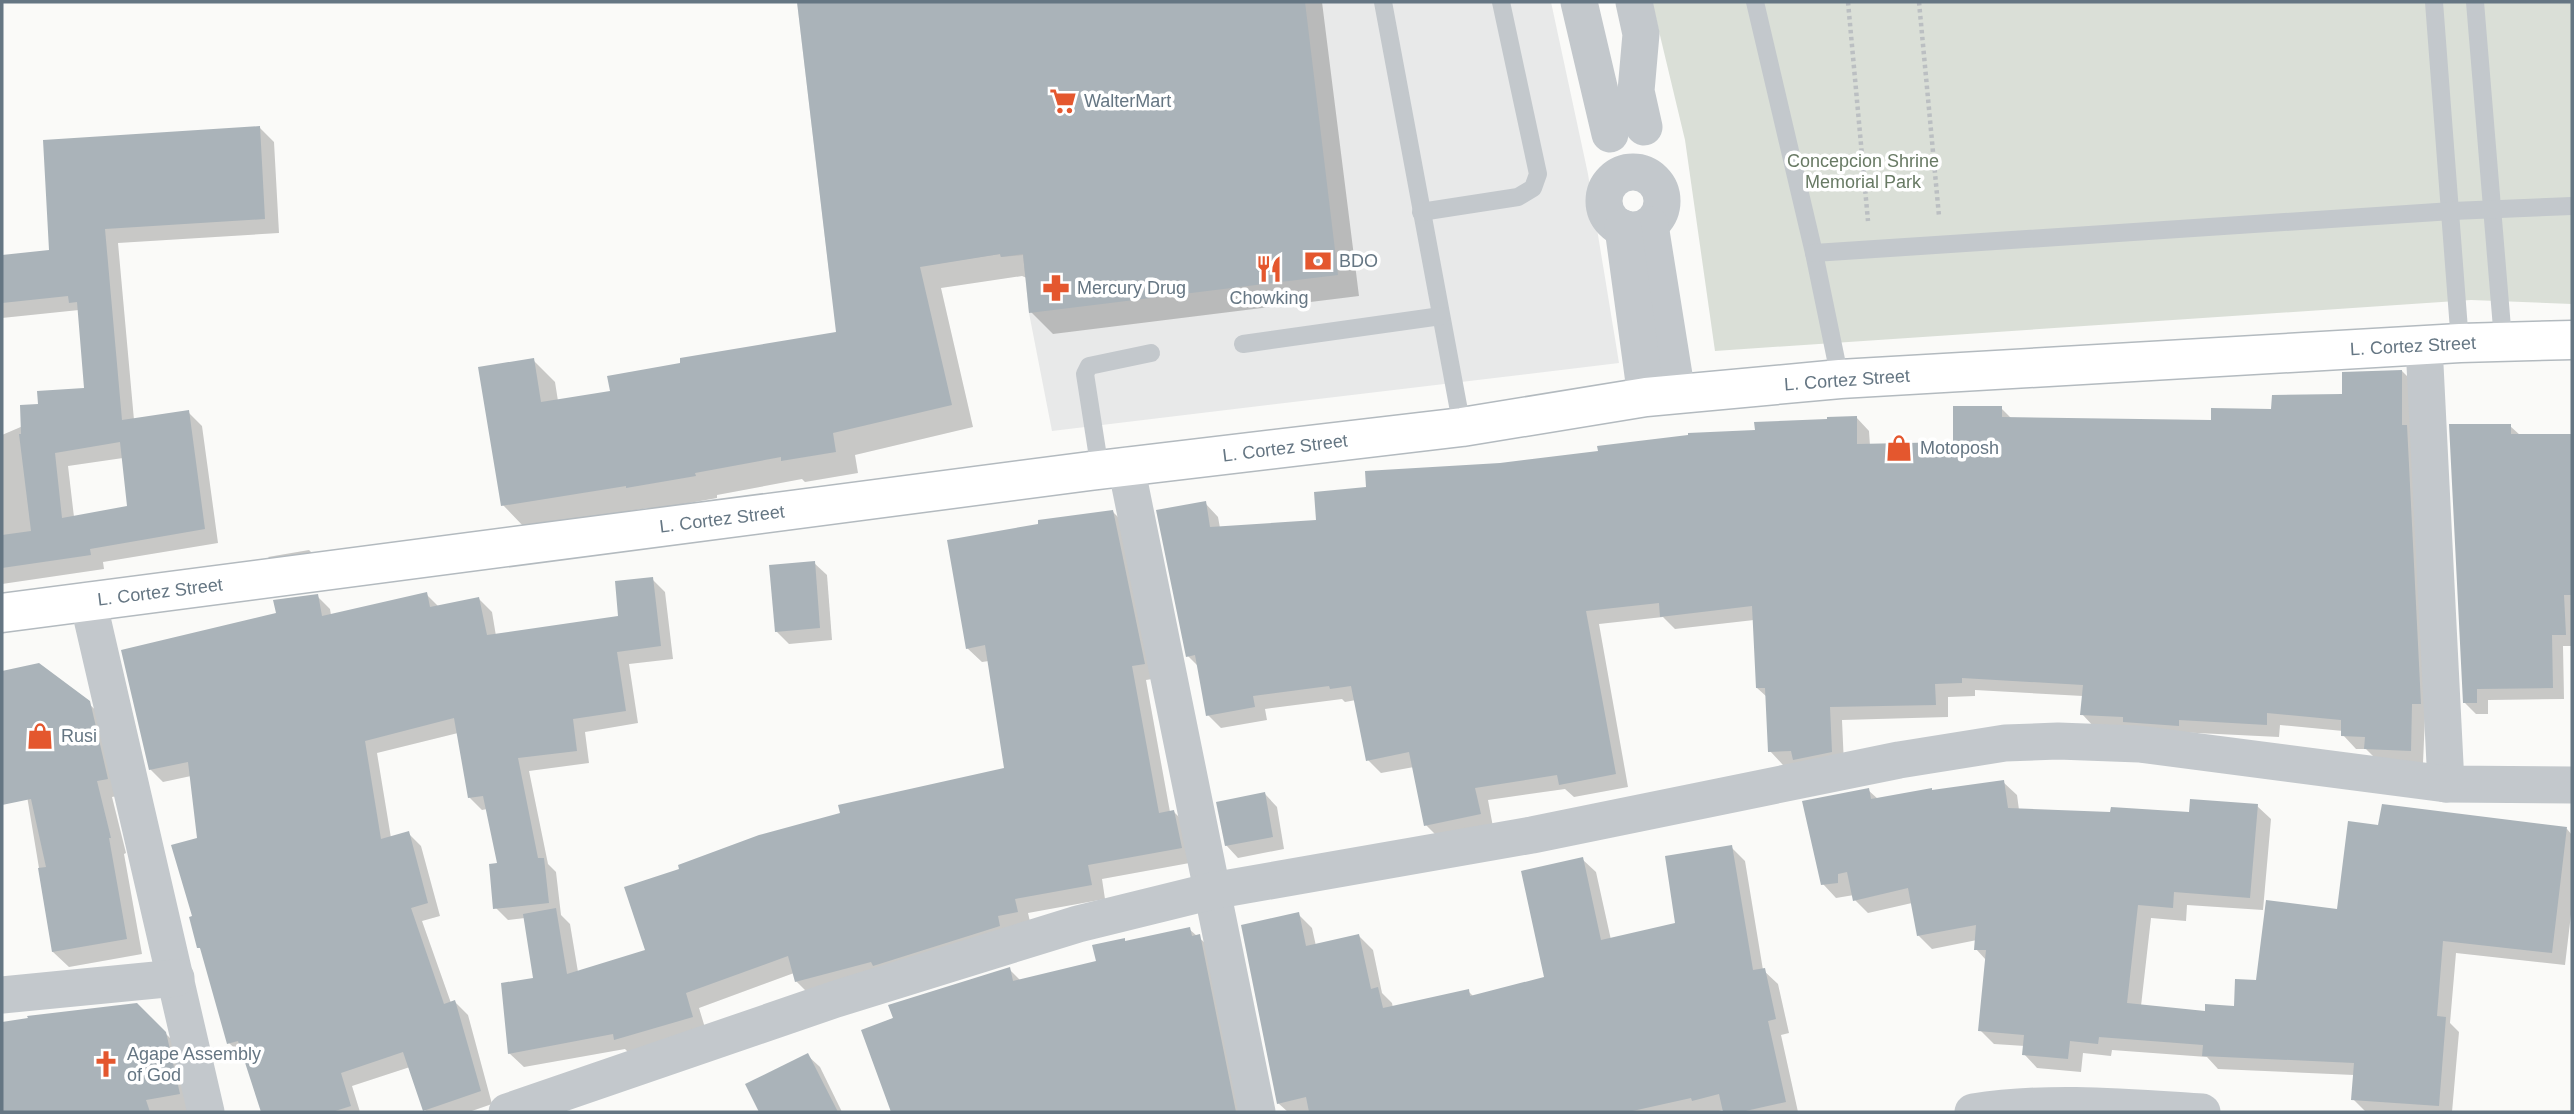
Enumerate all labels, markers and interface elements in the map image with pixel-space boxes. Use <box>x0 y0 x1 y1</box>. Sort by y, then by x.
supermarket icon: WalterMart <box>1048 86 1078 116</box>
place label: WalterMart <box>1084 91 1171 111</box>
park label: Concepcion Shrine Memorial Park <box>1787 151 1939 192</box>
bank icon: BDO <box>1303 246 1333 276</box>
place label: BDO <box>1339 251 1378 271</box>
restaurant icon: Chowking <box>1254 254 1284 284</box>
pharmacy icon: Mercury Drug <box>1041 273 1071 303</box>
place label: Mercury Drug <box>1077 278 1186 298</box>
place label: Chowking <box>1229 288 1309 308</box>
street label: L. Cortez Street <box>2350 333 2476 359</box>
street label: L. Cortez Street <box>1783 366 1911 394</box>
street label: L. Cortez Street <box>1221 430 1349 466</box>
shop icon: Motoposh <box>1884 433 1914 463</box>
place label: Motoposh <box>1920 438 1999 458</box>
street label: L. Cortez Street <box>658 501 786 537</box>
street label: L. Cortez Street <box>96 574 224 610</box>
shop icon: Rusi <box>25 721 55 751</box>
place label: Rusi <box>61 726 97 746</box>
place label: Agape Assembly of God <box>127 1044 261 1085</box>
church icon: Agape Assembly of God <box>91 1049 121 1079</box>

